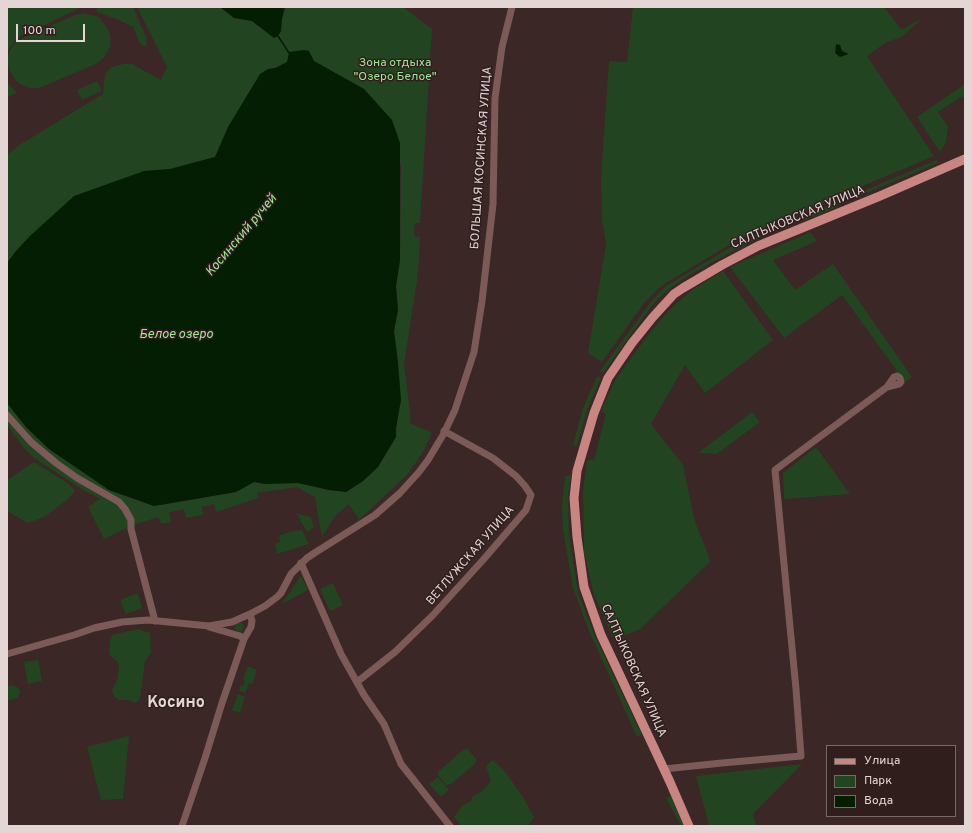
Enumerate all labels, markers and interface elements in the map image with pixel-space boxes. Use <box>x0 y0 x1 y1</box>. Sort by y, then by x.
scale bar <box>18 16 87 42</box>
text: 100 m <box>23 23 56 39</box>
park label: Зона отдыха "Озеро Белое" <box>354 57 436 85</box>
street label: БОЛЬШАЯ КОСИНСКАЯ УЛИЦА <box>468 66 496 250</box>
street label: САЛТЫКОВСКАЯ УЛИЦА <box>729 183 867 253</box>
water label: Косинский ручей <box>203 192 281 280</box>
water label: Белое озеро <box>139 327 213 343</box>
street label: ВЕТЛУЖСКАЯ УЛИЦА <box>424 503 518 609</box>
street label: САЛТЫКОВСКАЯ УЛИЦА <box>597 602 669 740</box>
district label: Косино <box>147 694 205 714</box>
legend <box>826 745 956 817</box>
text: Улица <box>864 753 900 769</box>
text: Парк <box>864 773 892 789</box>
text: Вода <box>864 793 893 809</box>

